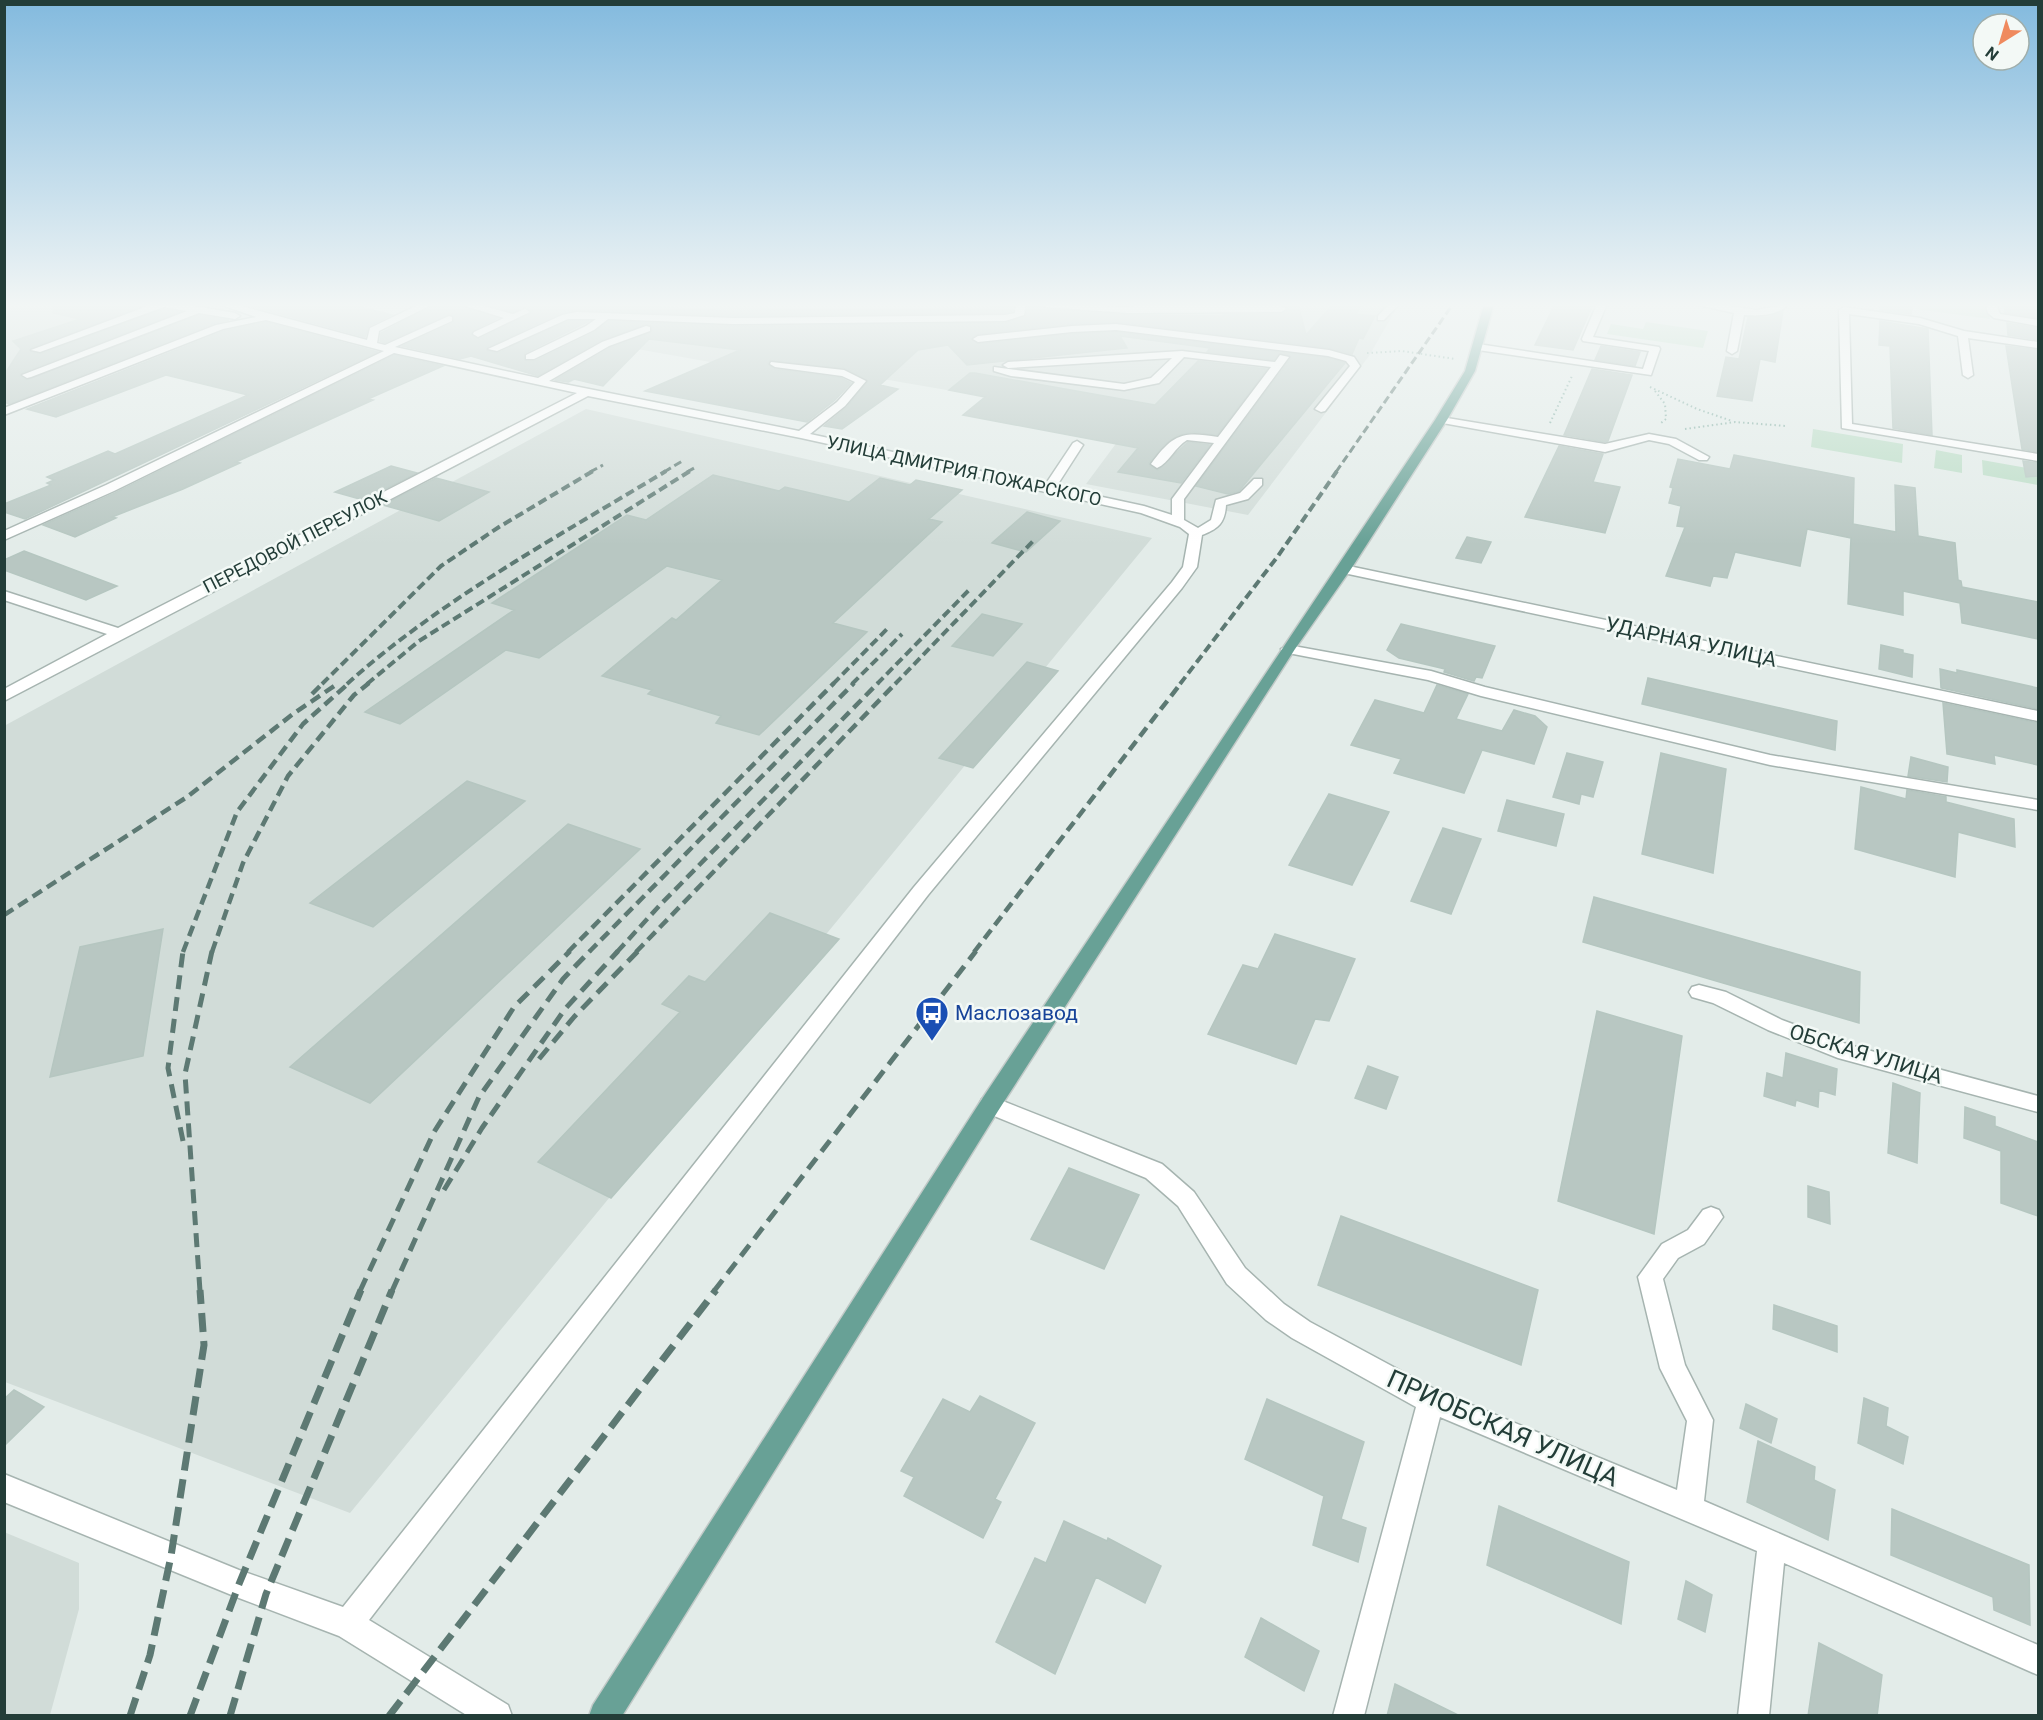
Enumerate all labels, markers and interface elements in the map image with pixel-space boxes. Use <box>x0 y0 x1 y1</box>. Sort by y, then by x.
north arrow <box>1971 12 2031 72</box>
text: N <box>1982 43 2003 65</box>
street label: УЛИЦА ДМИТРИЯ ПОЖАРСКОГО <box>825 431 1103 510</box>
street label: ПЕРЕДОВОЙ ПЕРЕУЛОК <box>199 486 391 597</box>
street label: УДАРНАЯ УЛИЦА <box>1603 612 1779 672</box>
bus stop icon: Маслозавод <box>914 995 950 1042</box>
place label: Маслозавод <box>955 1001 1078 1025</box>
street label: ОБСКАЯ УЛИЦА <box>1787 1019 1946 1089</box>
street label: ПРИОБСКАЯ УЛИЦА <box>1383 1363 1623 1493</box>

